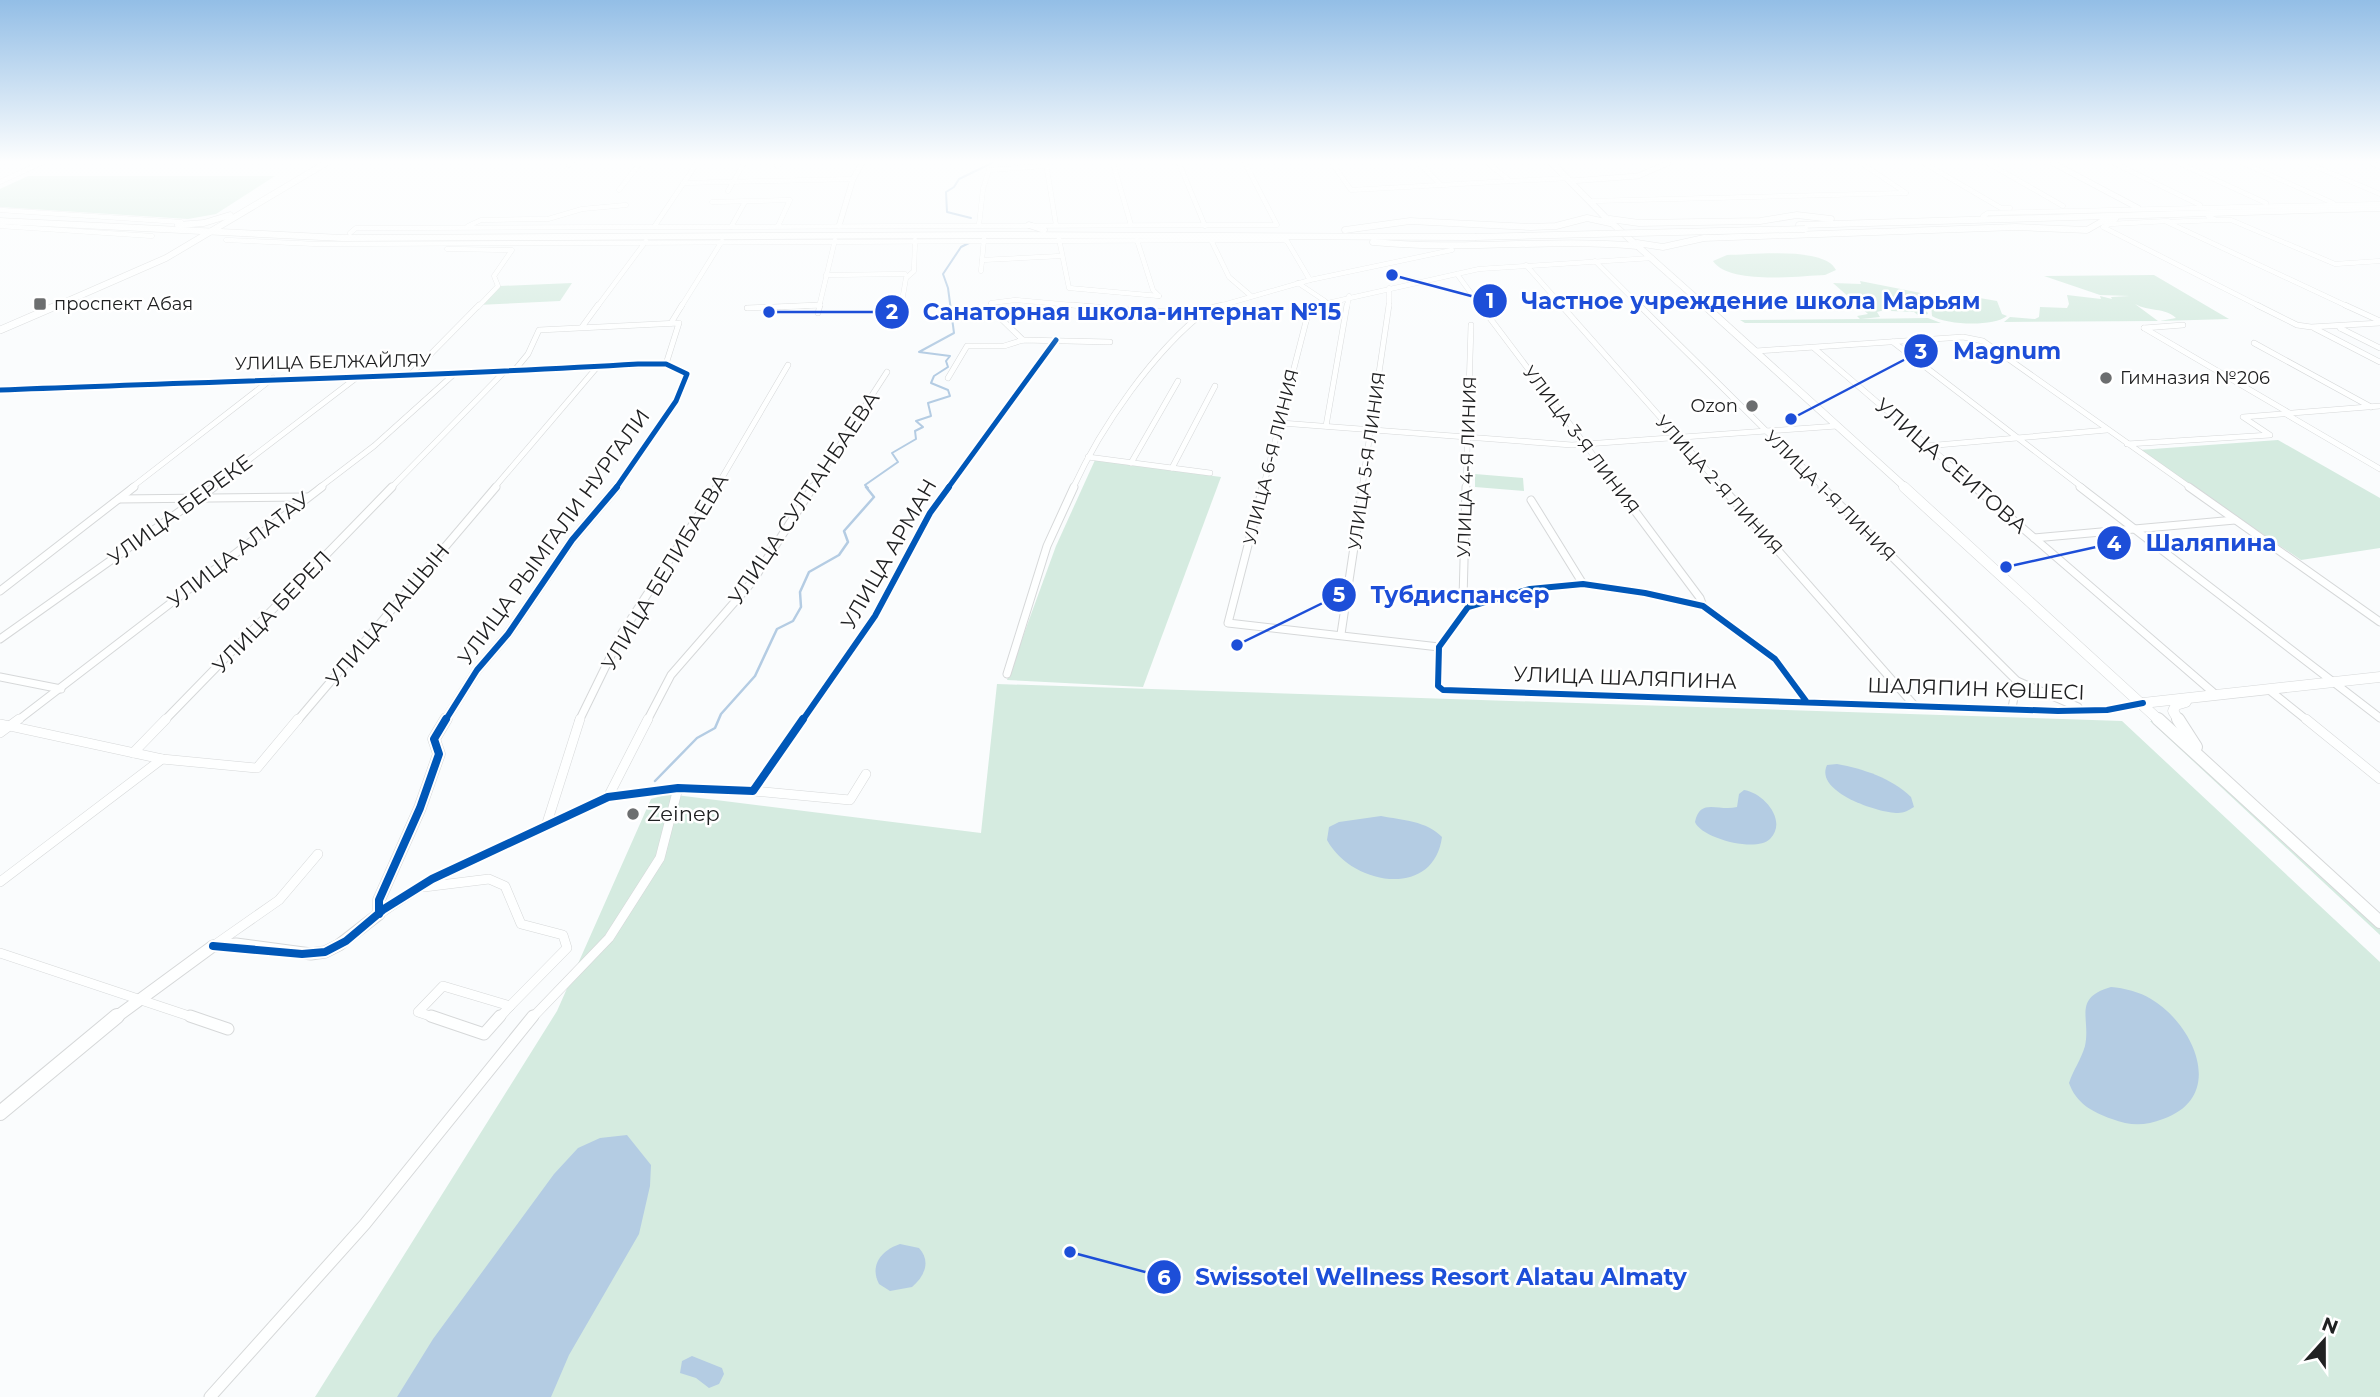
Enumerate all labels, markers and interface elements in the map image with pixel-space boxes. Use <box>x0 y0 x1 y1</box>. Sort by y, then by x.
callout: Частное учреждение школа Марьям <box>1473 279 1995 323</box>
text: Частное учреждение школа Марьям <box>1521 287 1981 315</box>
text: 1 <box>1486 288 1494 313</box>
callout: Санаторная школа-интернат №15 <box>874 290 1356 334</box>
place label: проспект Абая <box>54 293 193 315</box>
marker: проспект Абая <box>32 296 48 312</box>
text: Санаторная школа-интернат №15 <box>923 298 1342 326</box>
text: 2 <box>886 299 898 324</box>
callout: Magnum <box>1904 329 2075 373</box>
text: Magnum <box>1953 337 2061 365</box>
text: 3 <box>1914 339 1927 364</box>
street label: УЛИЦА БЕЛЖАЙЛЯУ <box>234 349 432 375</box>
street label: УЛИЦА 3-Я ЛИНИЯ <box>1518 362 1644 518</box>
street label: УЛИЦА 6-Я ЛИНИЯ <box>1238 367 1304 547</box>
place label: Гимназия №206 <box>2120 367 2270 389</box>
street label: УЛИЦА 5-Я ЛИНИЯ <box>1344 370 1390 552</box>
marker: Гимназия №206 <box>2098 370 2114 386</box>
street label: УЛИЦА 4-Я ЛИНИЯ <box>1453 376 1481 558</box>
street label: УЛИЦА СУЛТАНБАЕВА <box>723 386 884 609</box>
street label: УЛИЦА СЕИТОВА <box>1870 393 2033 539</box>
place label: Ozon <box>1690 395 1738 417</box>
marker: Ozon <box>1744 398 1760 414</box>
street label: УЛИЦА РЫМГАЛИ НУРГАЛИ <box>452 404 655 669</box>
street label: УЛИЦА 2-Я ЛИНИЯ <box>1651 411 1787 559</box>
street label: УЛИЦА 1-Я ЛИНИЯ <box>1760 426 1900 566</box>
street label: УЛИЦА БЕРЕКЕ <box>103 449 257 570</box>
street label: УЛИЦА БЕЛИБАЕВА <box>596 469 733 675</box>
street label: УЛИЦА АРМАН <box>835 474 942 633</box>
street label: УЛИЦА АЛАТАУ <box>162 486 315 613</box>
callout: Шаляпина <box>2096 521 2290 565</box>
text: Шаляпина <box>2146 529 2276 557</box>
text: 4 <box>2107 531 2122 556</box>
street label: УЛИЦА ЛАШЫН <box>321 538 455 691</box>
street label: УЛИЦА БЕРЕЛ <box>207 545 336 678</box>
callout: Тубдиспансер <box>1321 573 1563 617</box>
text: Тубдиспансер <box>1370 581 1550 609</box>
text: 5 <box>1333 582 1345 607</box>
street label: УЛИЦА ШАЛЯПИНА <box>1513 661 1738 694</box>
street label: ШАЛЯПИН КӨШЕСІ <box>1867 672 2085 705</box>
place label: Zeinep <box>647 801 720 826</box>
marker: Zeinep <box>625 806 641 822</box>
callout: Swissotel Wellness Resort Alatau Almaty <box>1146 1255 1701 1299</box>
text: Swissotel Wellness Resort Alatau Almaty <box>1195 1263 1687 1291</box>
text: 6 <box>1157 1265 1171 1290</box>
north arrow <box>2289 1306 2359 1376</box>
text: N <box>2319 1312 2341 1339</box>

